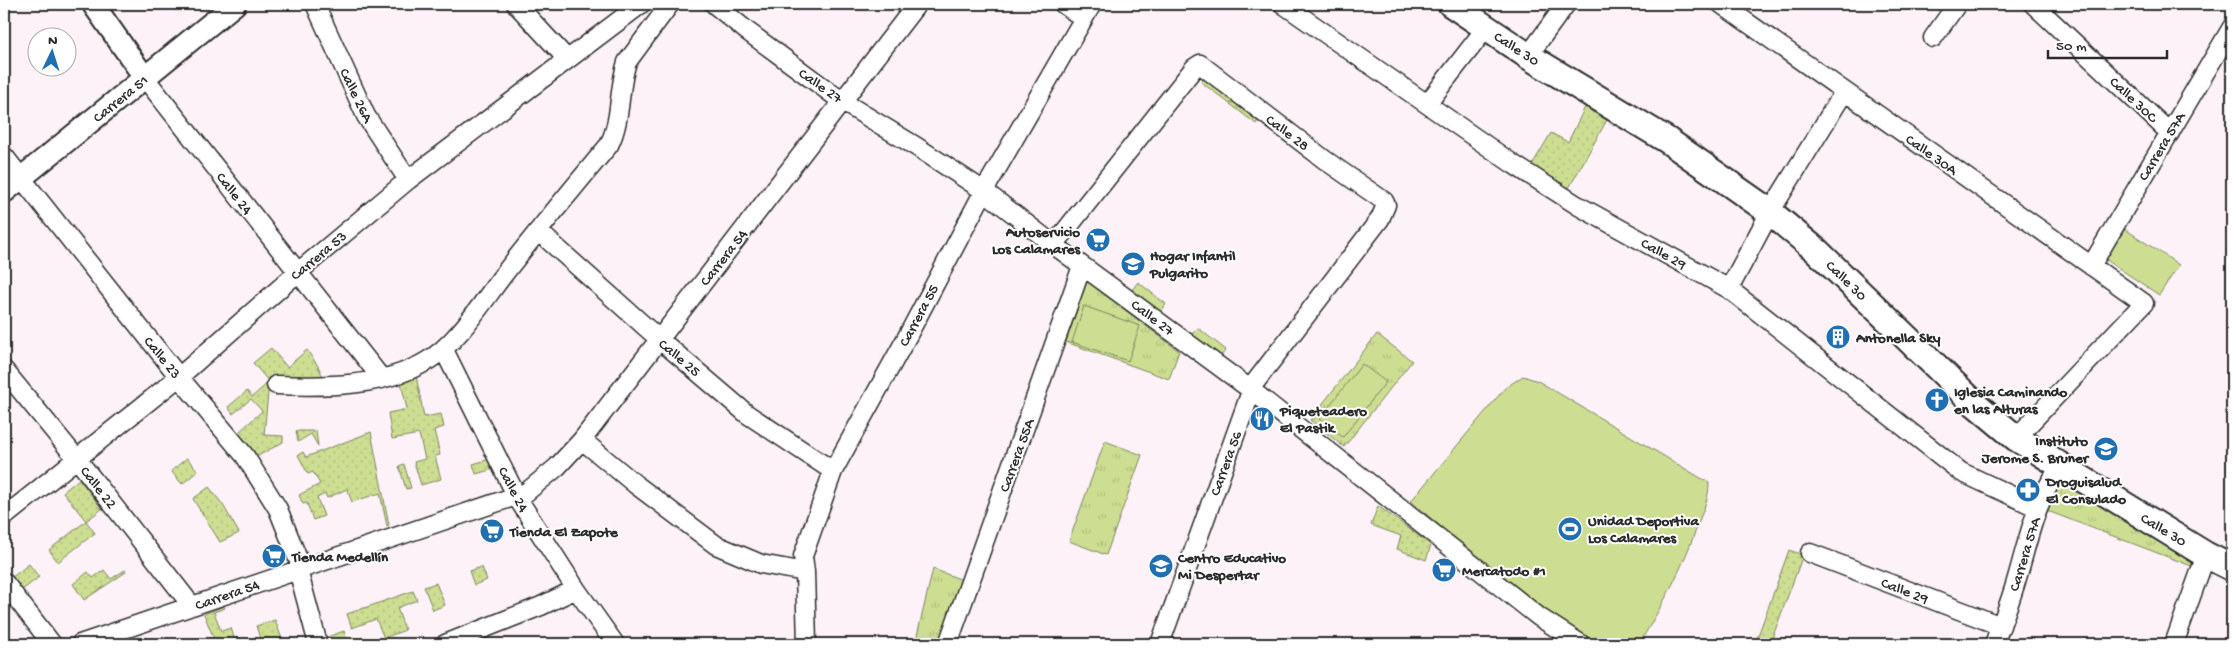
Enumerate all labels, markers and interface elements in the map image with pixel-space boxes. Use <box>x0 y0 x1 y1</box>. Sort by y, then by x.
north arrow <box>28 28 78 78</box>
street label: Calle 30 <box>1490 28 1542 71</box>
scale bar <box>2048 28 2167 60</box>
text: N <box>48 33 58 50</box>
text: 50 m <box>2056 38 2087 56</box>
street label: Calle 27 <box>794 65 846 109</box>
street label: Calle 26A <box>334 66 377 127</box>
street label: Carrera 51 <box>90 72 153 127</box>
street label: Calle 30C <box>2105 74 2161 128</box>
street label: Carrera 57A <box>2135 109 2191 184</box>
street label: Calle 28 <box>1261 111 1312 156</box>
street label: Calle 30A <box>1901 131 1961 181</box>
street label: Calle 24 <box>211 169 256 219</box>
place label: Autoservicio Los Calamares <box>992 224 1081 259</box>
street label: Carrera 54 <box>697 226 752 290</box>
supermarket icon: Autoservicio Los Calamares <box>1085 227 1111 253</box>
street label: Carrera 53 <box>288 228 351 285</box>
street label: Calle 29 <box>1637 235 1689 275</box>
place label: Hogar Infantil Pulgarito <box>1149 248 1236 283</box>
school or university icon: Hogar Infantil Pulgarito <box>1120 251 1146 277</box>
street label: Calle 30 <box>1821 257 1870 306</box>
street label: Carrera 55 <box>896 282 944 350</box>
street label: Calle 27 <box>1127 297 1178 341</box>
building icon: Antonella Sky <box>1825 324 1851 350</box>
place label: Antonella Sky <box>1855 330 1941 348</box>
street label: Calle 23 <box>139 333 184 383</box>
street label: Calle 25 <box>654 336 704 381</box>
place label: Iglesia Caminando en las Alturas <box>1953 384 2068 419</box>
church icon: Iglesia Caminando en las Alturas <box>1924 387 1950 413</box>
place label: Piqueteadero El Pastik <box>1279 403 1367 438</box>
restaurant icon: Piqueteadero El Pastik <box>1249 406 1275 432</box>
street label: Carrera 55A <box>996 416 1040 495</box>
street label: Carrera 56 <box>1207 429 1247 498</box>
place label: Instituto Jerome S. Bruner <box>1981 433 2090 468</box>
school or university icon: Instituto Jerome S. Bruner <box>2093 436 2119 462</box>
street label: Calle 22 <box>75 463 120 513</box>
street label: Calle 24 <box>493 464 532 516</box>
place label: Droguisalud El Consulado <box>2044 474 2126 509</box>
pharmacy icon: Droguisalud El Consulado <box>2015 477 2041 503</box>
street label: Calle 30 <box>2137 510 2190 552</box>
place label: Unidad Deportiva Los Calamares <box>1588 513 1699 548</box>
street label: Carrera 57A <box>2006 514 2046 594</box>
sports icon: Unidad Deportiva Los Calamares <box>1557 516 1583 542</box>
supermarket icon: Tienda El Zapote <box>479 518 505 544</box>
place label: Tienda El Zapote <box>509 524 619 542</box>
supermarket icon: Tienda Medellín <box>261 543 287 569</box>
place label: Tienda Medellín <box>291 549 389 567</box>
place label: Centro Educativo Mi Despertar <box>1177 550 1286 585</box>
school or university icon: Centro Educativo Mi Despertar <box>1148 553 1174 579</box>
supermarket icon: Mercatodo #1 <box>1431 557 1457 583</box>
place label: Mercatodo #1 <box>1462 563 1546 581</box>
street label: Calle 29 <box>1878 575 1931 609</box>
street label: Carrera 54 <box>193 576 262 615</box>

